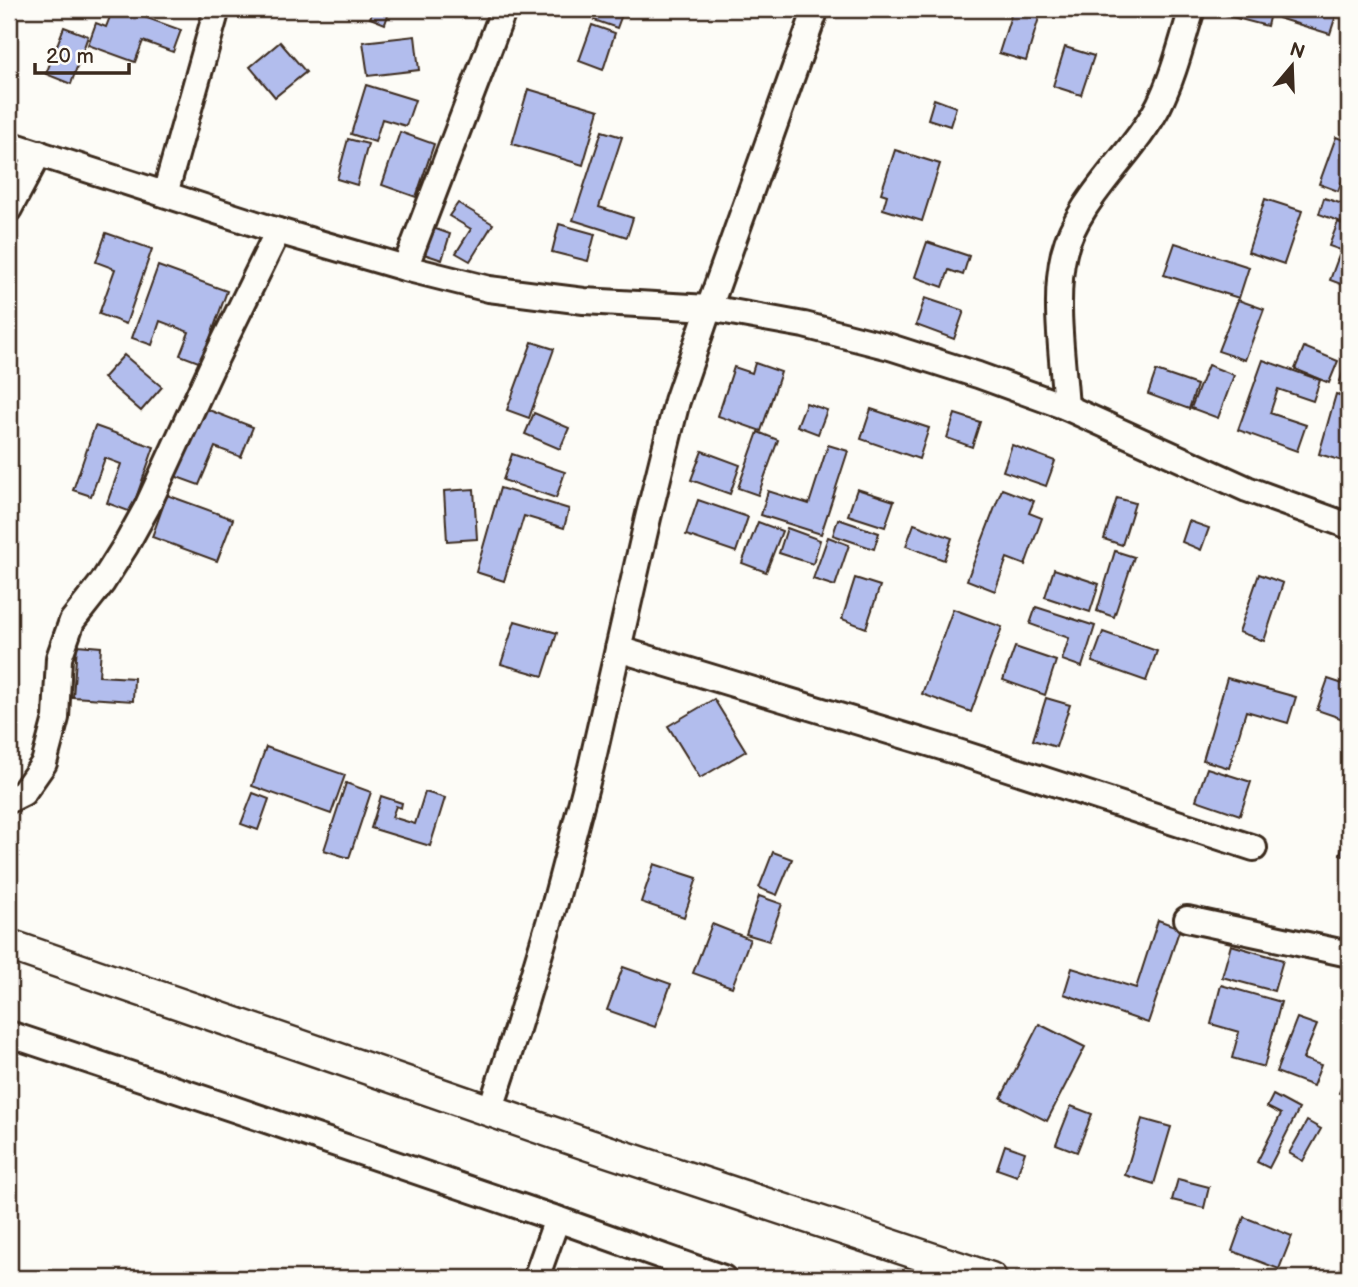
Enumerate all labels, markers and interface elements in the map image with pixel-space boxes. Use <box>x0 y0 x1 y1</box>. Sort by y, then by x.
scale bar <box>35 32 130 76</box>
north arrow <box>1256 32 1326 102</box>
text: N <box>1287 38 1308 65</box>
text: 20 m <box>46 44 94 69</box>

